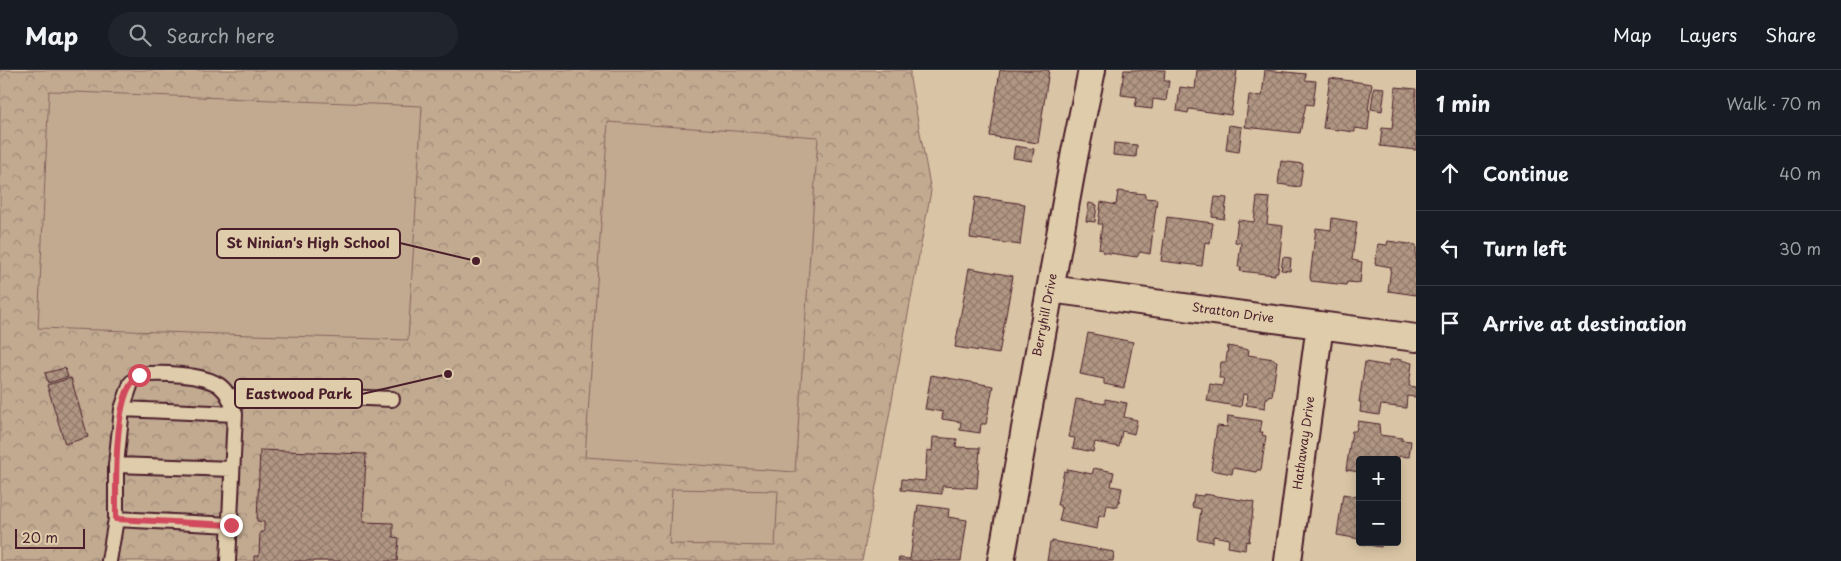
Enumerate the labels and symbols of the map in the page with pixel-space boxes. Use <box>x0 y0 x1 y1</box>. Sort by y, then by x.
callout: St Ninian's High School <box>217 229 400 258</box>
text: St Ninian's High School <box>226 232 390 253</box>
street label: Berryhill Drive <box>1027 272 1061 358</box>
street label: Stratton Drive <box>1191 297 1275 327</box>
route start <box>128 364 151 387</box>
callout: Eastwood Park <box>235 379 362 408</box>
text: Eastwood Park <box>246 383 353 404</box>
street label: Hathaway Drive <box>1288 395 1318 491</box>
route end <box>220 514 243 537</box>
scale bar <box>15 526 85 549</box>

